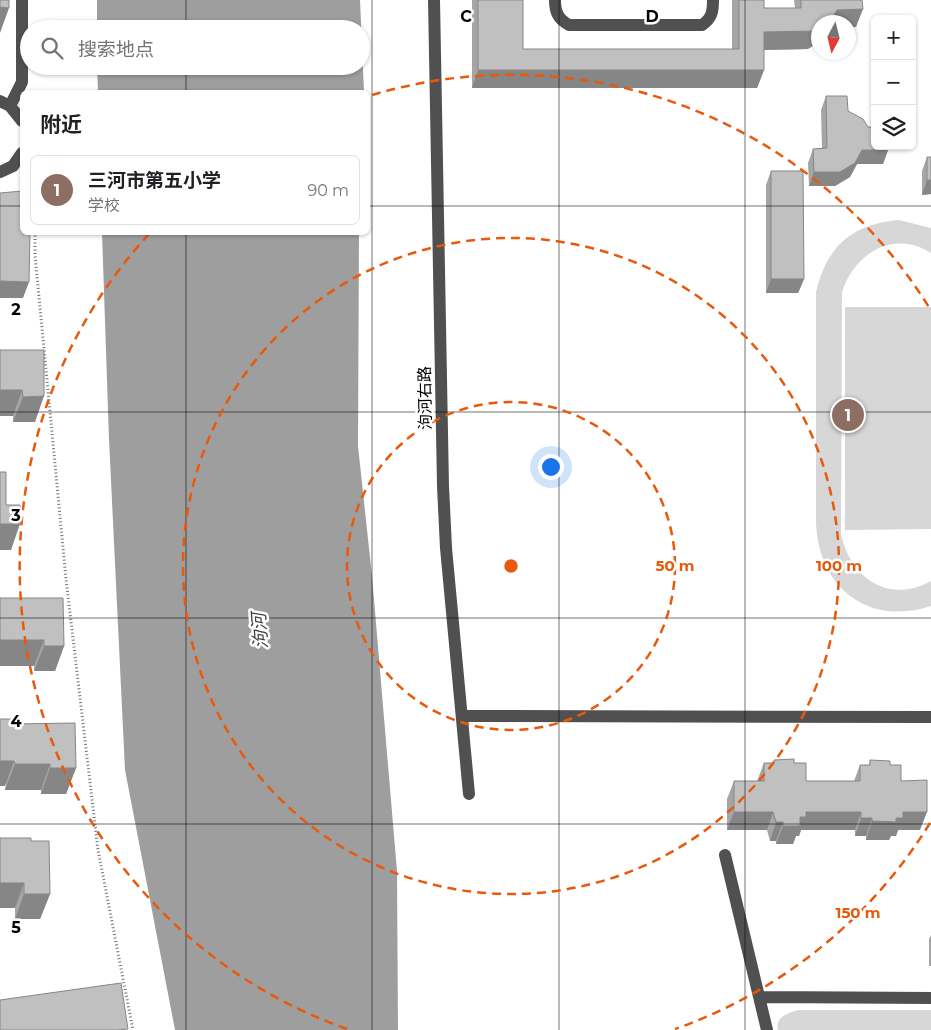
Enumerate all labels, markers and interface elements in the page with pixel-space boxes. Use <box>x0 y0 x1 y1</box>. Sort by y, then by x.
text: C <box>460 7 472 26</box>
text: D <box>645 7 659 26</box>
north arrow <box>811 15 856 60</box>
map controls <box>871 15 916 150</box>
button: + <box>871 15 916 60</box>
search box <box>20 20 370 75</box>
icon: search <box>38 34 66 62</box>
text: 搜索地点 <box>78 38 154 61</box>
button: − <box>871 60 916 105</box>
button: layers <box>871 105 916 150</box>
text: 附近 <box>40 112 82 137</box>
text: 三河市第五小学 <box>88 169 221 192</box>
text: 1 <box>54 181 60 200</box>
text: 90 m <box>307 181 349 200</box>
text: 学校 <box>88 196 120 215</box>
text: 2 <box>11 300 21 319</box>
street label: 泃河右路 <box>415 366 435 430</box>
pin: 1 <box>832 396 864 434</box>
your location <box>538 454 564 480</box>
text: 3 <box>10 506 21 525</box>
text: 50 m <box>655 556 695 575</box>
text: 100 m <box>816 556 862 575</box>
centre of rings <box>502 557 520 575</box>
water label: 泃河 <box>248 609 272 650</box>
text: 4 <box>10 712 22 731</box>
text: 150 m <box>836 903 880 922</box>
text: 5 <box>11 918 21 937</box>

